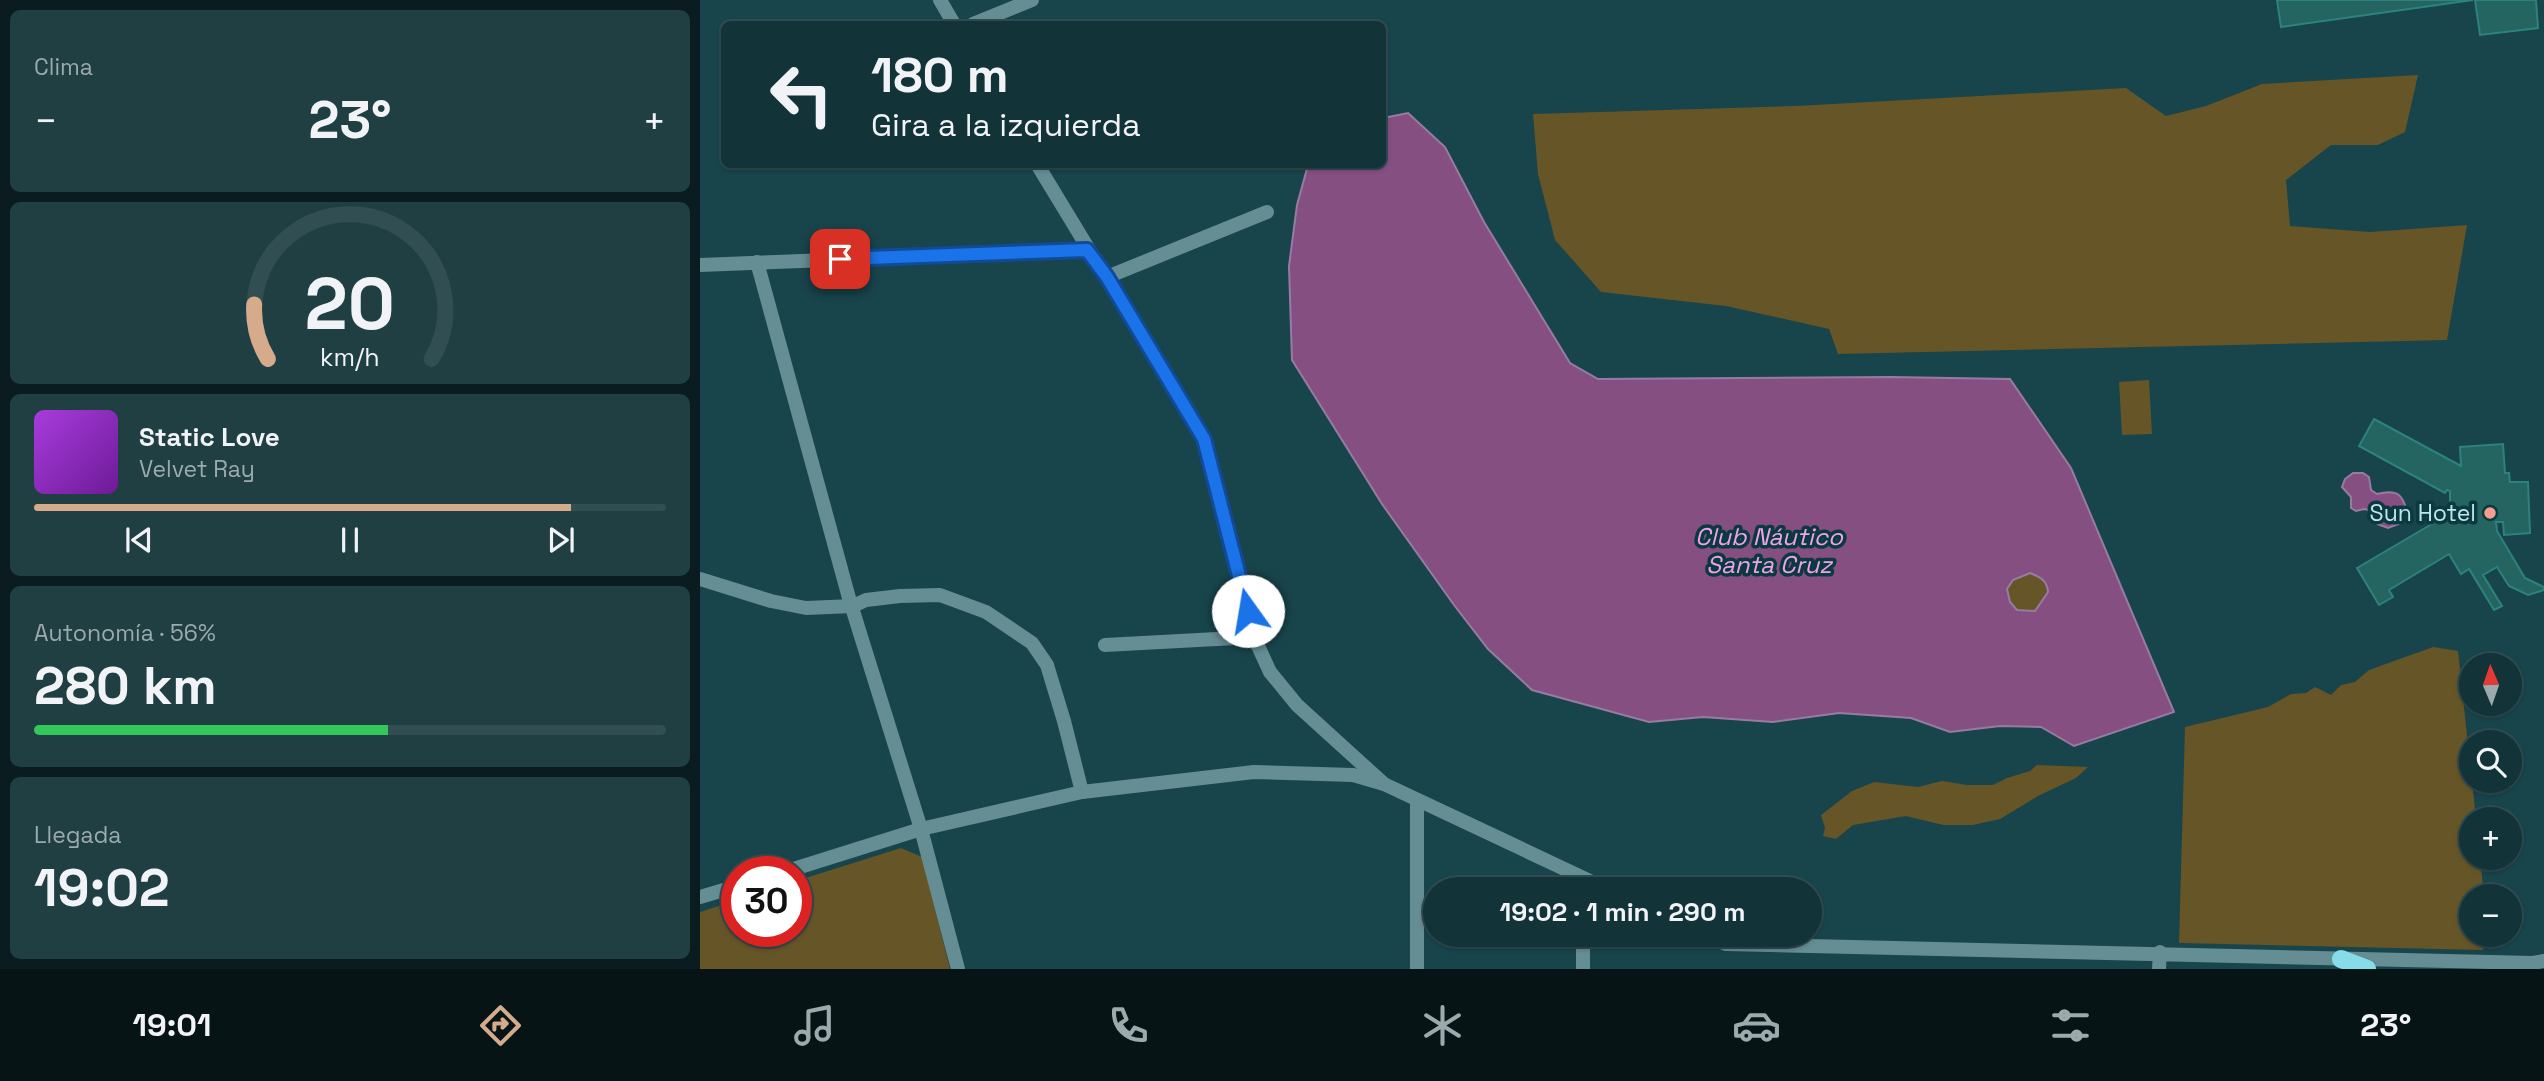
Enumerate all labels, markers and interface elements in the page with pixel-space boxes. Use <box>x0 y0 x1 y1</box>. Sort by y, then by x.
text: 180 m <box>871 44 1009 106</box>
icon: left <box>756 49 847 140</box>
text: Clima <box>34 52 93 82</box>
text: 23° <box>309 87 392 153</box>
text: − <box>34 97 58 145</box>
text: + <box>642 97 666 145</box>
text: Gira a la izquierda <box>871 105 1141 145</box>
pin <box>810 229 870 289</box>
icon: arrive <box>821 240 859 278</box>
text: 20 <box>305 257 395 350</box>
text: km/h <box>320 341 380 373</box>
text: Static Love <box>139 420 280 454</box>
text: Velvet Ray <box>139 454 255 484</box>
place label: Sun Hotel <box>2370 498 2476 528</box>
marker: Sun Hotel <box>2482 505 2498 521</box>
icon: previous <box>120 521 158 559</box>
icon: pause <box>331 521 369 559</box>
icon: next <box>542 521 580 559</box>
water label: Club Náutico Santa Cruz <box>1695 521 1844 580</box>
position arrow <box>1211 574 1285 648</box>
text: Autonomía · 56% <box>34 618 216 648</box>
text: 280 km <box>34 653 217 719</box>
north arrow <box>2459 653 2522 716</box>
map controls <box>2459 653 2522 947</box>
button: search <box>2459 730 2522 793</box>
button: + <box>2459 807 2522 870</box>
text: Llegada <box>34 820 122 850</box>
text: 19:02 <box>34 855 170 921</box>
speed limit sign: 30 <box>721 856 812 947</box>
button: − <box>2459 884 2522 947</box>
text: 19:02 · 1 min · 290 m <box>1499 895 1746 929</box>
icon: directions <box>476 1001 525 1050</box>
icon: music <box>790 1001 839 1050</box>
icon: phone <box>1104 1001 1153 1050</box>
icon: climate <box>1418 1001 1467 1050</box>
icon: car <box>1732 1001 1781 1050</box>
icon: filters <box>2046 1001 2095 1050</box>
text: 19:01 <box>132 1005 211 1045</box>
text: 23° <box>2360 1005 2411 1045</box>

